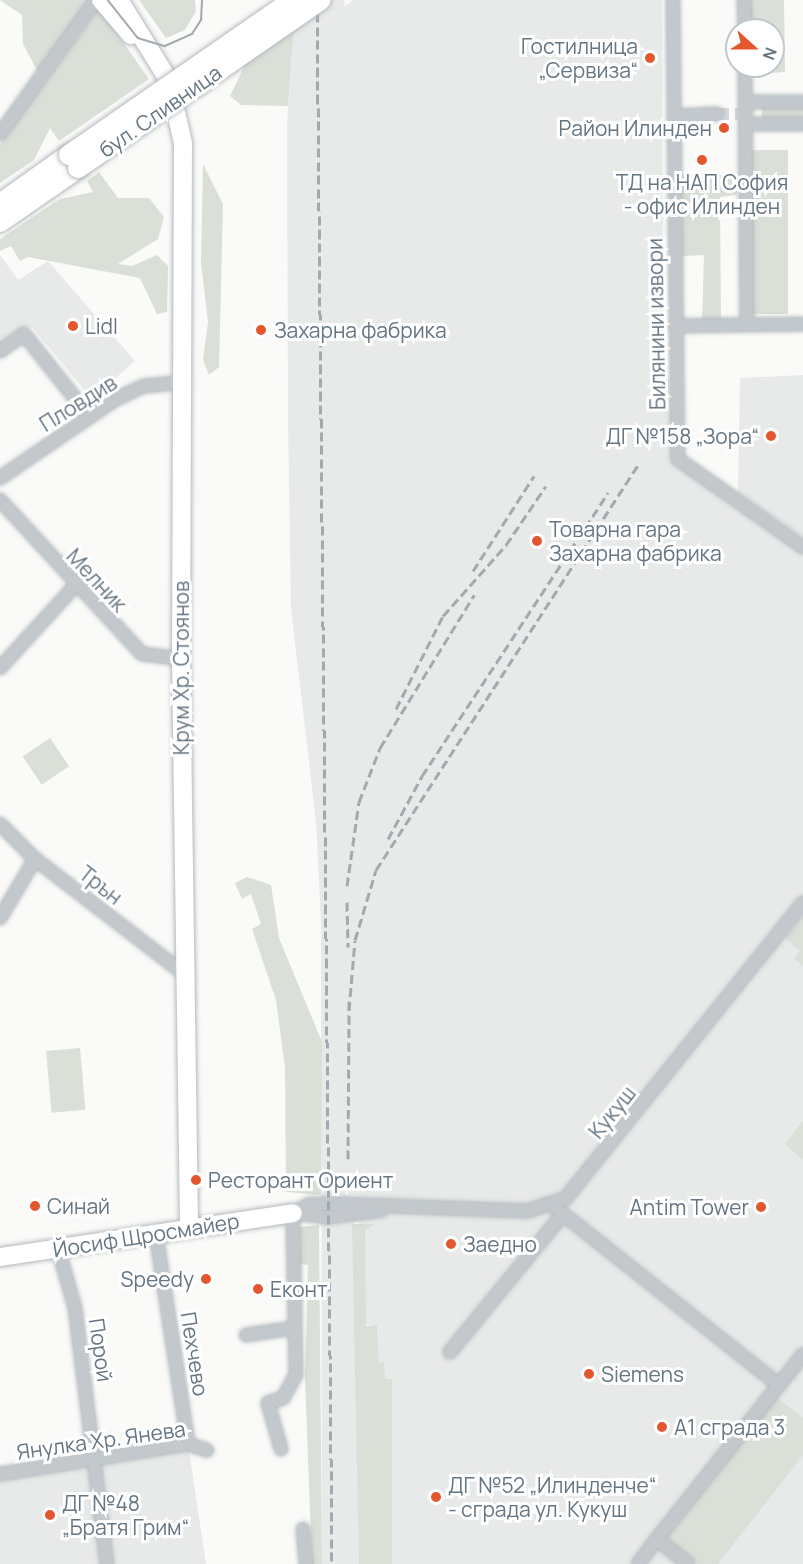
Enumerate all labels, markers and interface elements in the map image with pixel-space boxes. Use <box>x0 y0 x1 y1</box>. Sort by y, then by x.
north arrow <box>725 18 785 78</box>
place label: Гостилница „Сервиза“ <box>521 33 638 83</box>
text: N <box>758 44 782 63</box>
marker: Гостилница „Сервиза“ <box>643 51 657 65</box>
street label: бул. Сливница <box>94 60 226 162</box>
place label: Район Илинден <box>559 115 712 141</box>
marker: Район Илинден <box>717 121 731 135</box>
marker: ТД на НАП София - офис Илинден <box>695 153 709 167</box>
place label: ТД на НАП София - офис Илинден <box>616 169 788 219</box>
street label: Билянини извори <box>642 238 670 410</box>
place label: Lidl <box>85 313 118 339</box>
place label: Захарна фабрика <box>274 317 447 343</box>
marker: Lidl <box>66 319 80 333</box>
marker: Захарна фабрика <box>252 321 270 339</box>
street label: Пловдив <box>35 370 121 436</box>
place label: ДГ №158 „Зора“ <box>605 423 759 449</box>
marker: ДГ №158 „Зора“ <box>764 429 778 443</box>
place label: Товарна гара Захарна фабрика <box>549 516 722 566</box>
marker: Товарна гара Захарна фабрика <box>530 534 544 548</box>
street label: Мелник <box>62 543 132 617</box>
street label: Крум Хр. Стоянов <box>168 581 194 755</box>
street label: Трън <box>74 860 128 910</box>
street label: Кукуш <box>583 1081 641 1143</box>
place label: Ресторант Ориент <box>208 1167 393 1193</box>
marker: Ресторант Ориент <box>189 1173 203 1187</box>
place label: Синай <box>47 1193 110 1219</box>
place label: Antim Tower <box>630 1194 749 1220</box>
marker: Синай <box>28 1199 42 1213</box>
marker: Antim Tower <box>754 1200 768 1214</box>
street label: Йосиф Щросмайер <box>51 1208 241 1262</box>
place label: Заедно <box>463 1231 537 1257</box>
marker: Заедно <box>444 1237 458 1251</box>
place label: Speedy <box>121 1266 194 1292</box>
marker: Speedy <box>199 1272 213 1286</box>
place label: Еконт <box>270 1276 328 1302</box>
marker: Еконт <box>251 1282 265 1296</box>
street label: Пехчево <box>176 1310 214 1398</box>
street label: Порой <box>84 1317 118 1383</box>
place label: Siemens <box>601 1361 684 1387</box>
marker: Siemens <box>582 1367 596 1381</box>
place label: А1 сграда 3 <box>674 1414 785 1440</box>
street label: Янулка Хр. Янева <box>15 1416 187 1464</box>
marker: А1 сграда 3 <box>655 1420 669 1434</box>
place label: ДГ №52 „Илинденче“ - сграда ул. Кукуш <box>448 1472 657 1522</box>
place label: ДГ №48 „Братя Грим“ <box>62 1490 189 1540</box>
marker: ДГ №52 „Илинденче“ - сграда ул. Кукуш <box>429 1490 443 1504</box>
marker: ДГ №48 „Братя Грим“ <box>43 1508 57 1522</box>

